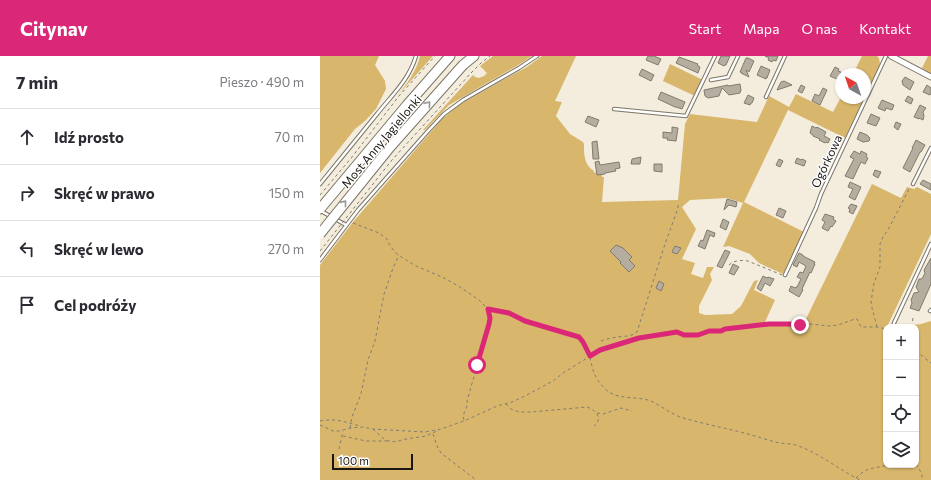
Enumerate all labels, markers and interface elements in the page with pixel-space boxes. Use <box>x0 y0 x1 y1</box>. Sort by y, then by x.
text: Citynav <box>20 17 88 40</box>
text: Start <box>689 20 721 37</box>
text: Mapa <box>743 20 779 37</box>
text: O nas <box>801 20 837 37</box>
text: Kontakt <box>859 20 911 37</box>
north arrow <box>835 68 871 104</box>
text: 7 min <box>16 72 58 93</box>
text: Pieszo · 490 m <box>219 74 304 90</box>
street label: Most Anny Jagiellonki <box>338 92 425 191</box>
one-way arrow <box>423 101 430 108</box>
icon: ahead <box>16 126 38 148</box>
text: Idź prosto <box>54 128 124 146</box>
text: 70 m <box>275 129 304 145</box>
street label: Ogórkowa <box>808 132 844 190</box>
icon: right <box>16 182 38 204</box>
text: Skręć w prawo <box>54 184 155 202</box>
text: 150 m <box>269 185 304 201</box>
one-way arrow <box>340 201 347 208</box>
icon: left <box>16 238 38 260</box>
text: Skręć w lewo <box>54 240 144 258</box>
text: 270 m <box>268 241 304 257</box>
icon: arrive <box>16 294 38 316</box>
text: Cel podróży <box>54 296 137 314</box>
route end <box>791 316 809 334</box>
map controls <box>883 324 919 468</box>
button: + <box>883 324 919 360</box>
route start <box>468 356 486 374</box>
button: − <box>883 360 919 396</box>
button: locate <box>883 396 919 432</box>
button: layers <box>883 432 919 468</box>
scale bar <box>332 452 413 471</box>
text: 100 m <box>338 454 369 467</box>

